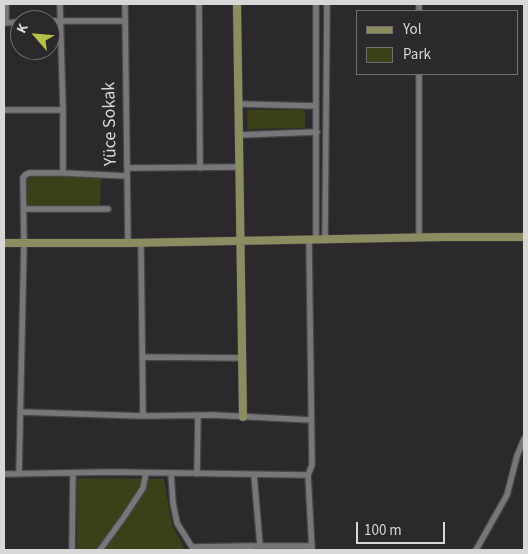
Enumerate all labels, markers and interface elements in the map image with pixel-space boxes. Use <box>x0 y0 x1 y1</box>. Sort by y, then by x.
north arrow <box>10 10 60 60</box>
legend <box>356 10 518 75</box>
text: Yol <box>403 19 421 40</box>
text: K <box>12 20 33 37</box>
text: Park <box>403 44 431 65</box>
street label: Yüce Sokak <box>99 82 123 166</box>
scale bar <box>358 512 447 544</box>
text: 100 m <box>364 520 402 541</box>

